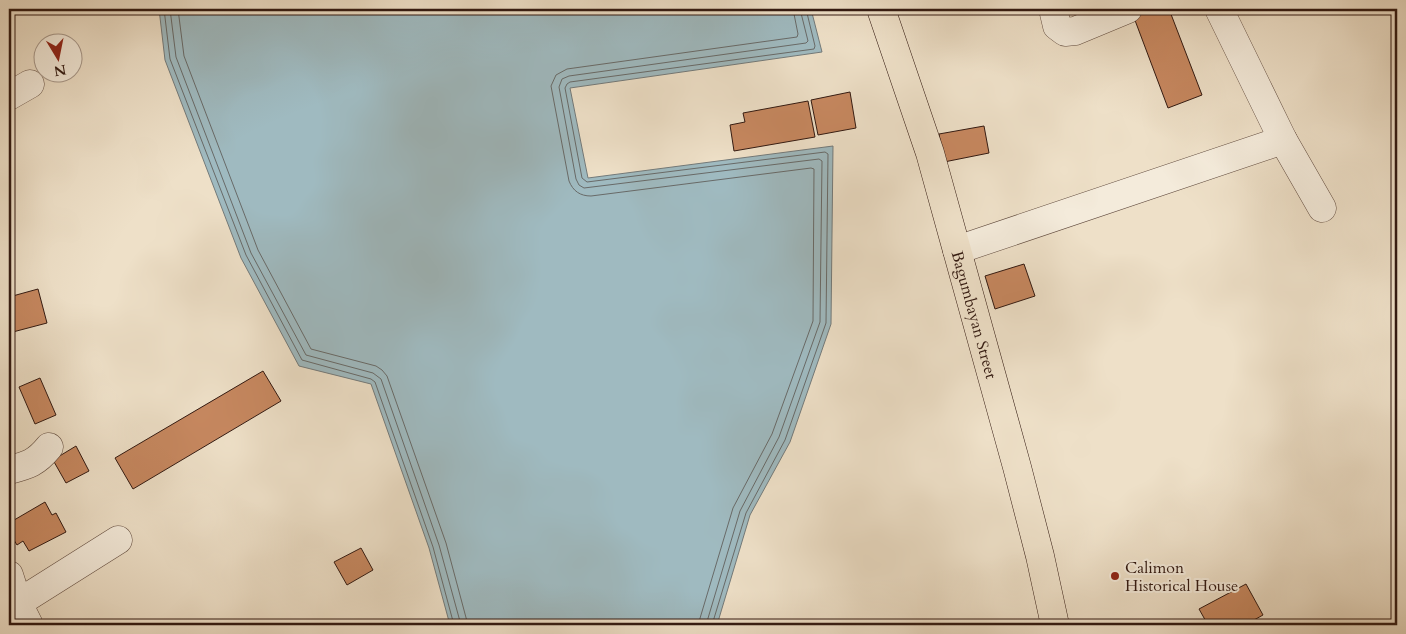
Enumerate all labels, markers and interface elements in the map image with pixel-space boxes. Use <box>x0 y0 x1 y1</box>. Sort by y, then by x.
north arrow <box>32 32 82 82</box>
text: N <box>53 60 68 81</box>
street label: Bagumbayan Street <box>946 249 1002 382</box>
place label: Calimon Historical House <box>1125 557 1238 597</box>
marker: Calimon Historical House <box>1109 570 1121 582</box>

